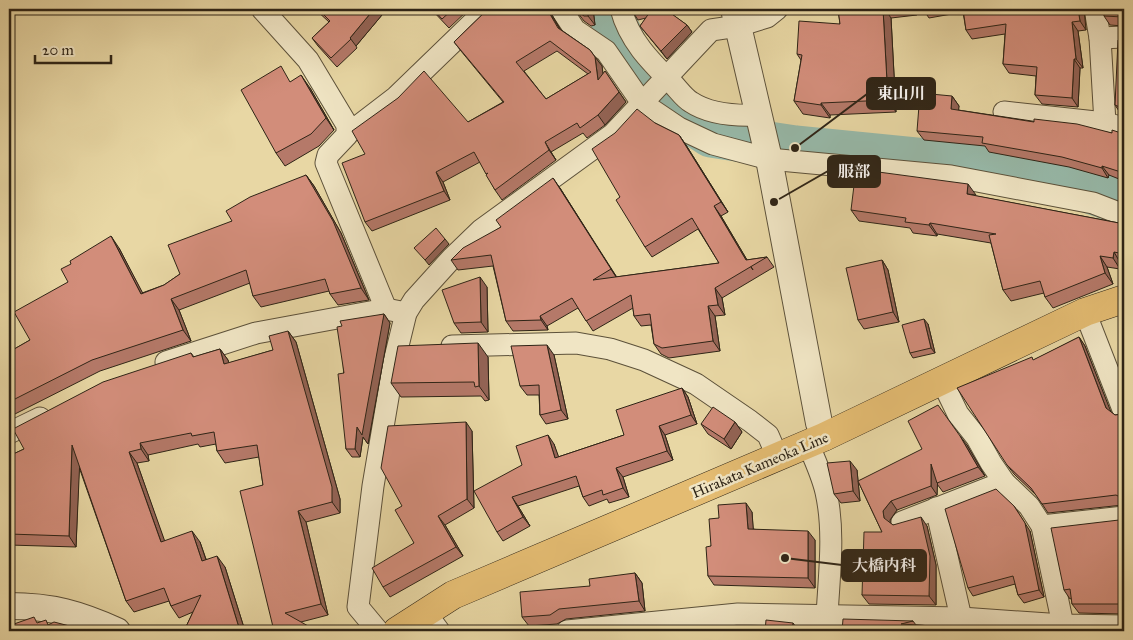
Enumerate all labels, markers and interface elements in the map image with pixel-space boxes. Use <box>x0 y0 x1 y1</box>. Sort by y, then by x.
scale bar <box>35 32 111 64</box>
text: 20 m <box>42 41 74 59</box>
callout: 東山川 <box>867 78 935 109</box>
text: 東山川 <box>877 84 925 103</box>
callout: 服部 <box>828 156 880 187</box>
text: 服部 <box>838 162 871 181</box>
street label: Hirakata Kameoka Line <box>689 428 831 502</box>
callout: 大橋内科 <box>842 550 926 581</box>
text: 大橋内科 <box>852 556 917 575</box>

